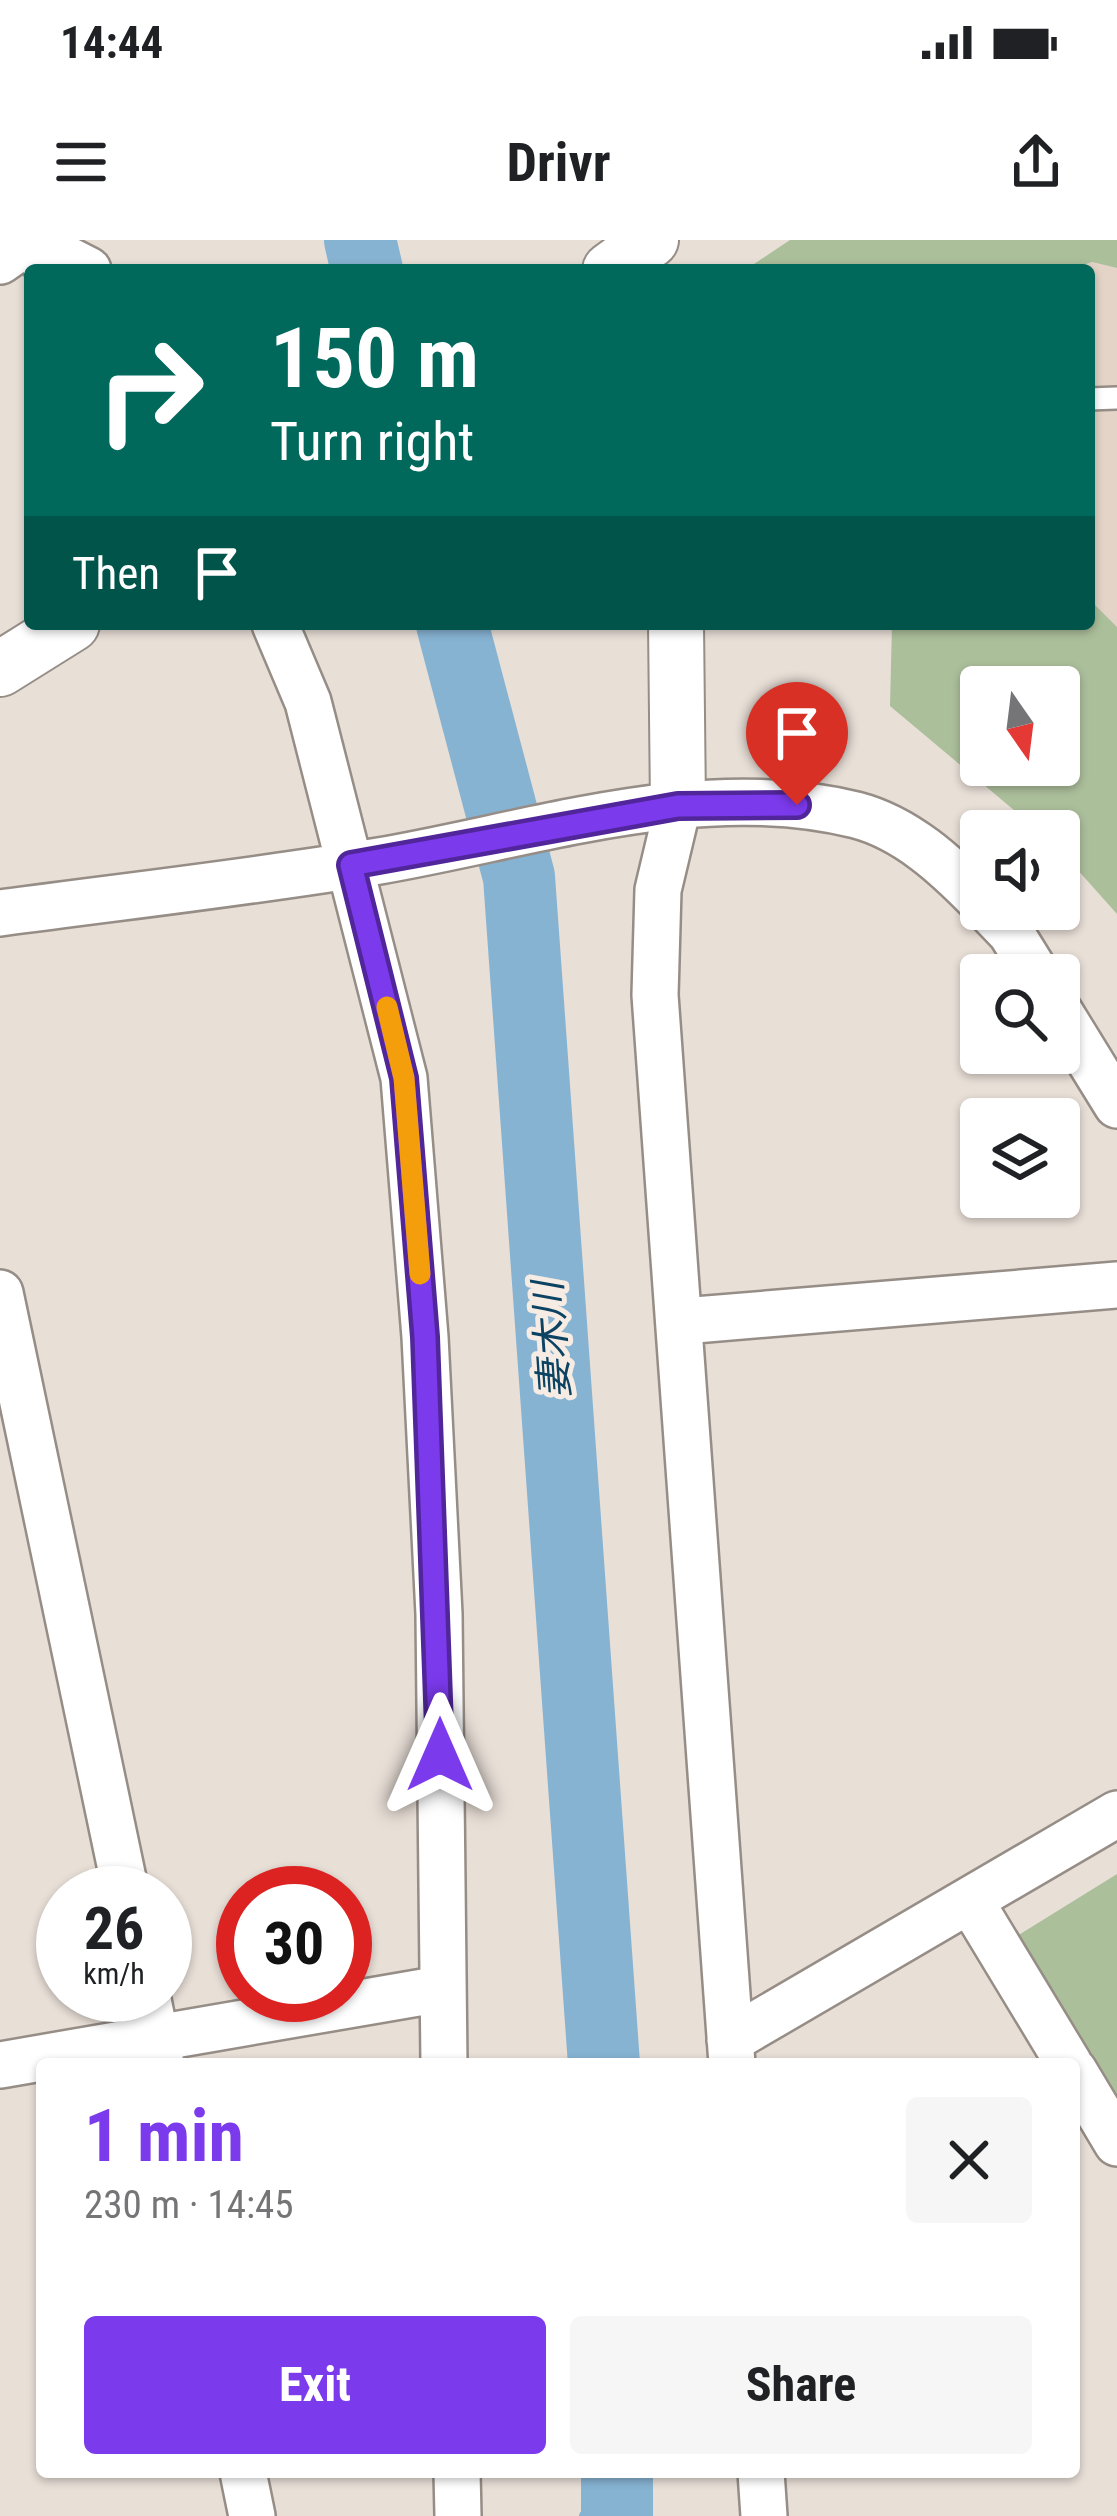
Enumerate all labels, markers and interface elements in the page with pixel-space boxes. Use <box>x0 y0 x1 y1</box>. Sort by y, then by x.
text: 14:44 <box>60 16 163 69</box>
icon: menu <box>48 129 114 195</box>
icon: share <box>1003 129 1069 195</box>
text: Drivr <box>506 131 611 194</box>
text: 150 m <box>270 309 479 408</box>
icon: right <box>72 312 228 468</box>
text: Turn right <box>270 410 474 473</box>
icon: arrive <box>184 540 250 606</box>
text: Then <box>72 547 160 600</box>
north arrow <box>960 666 1080 786</box>
map controls <box>960 666 1080 1218</box>
pin <box>746 682 848 805</box>
icon: arrive <box>764 700 830 766</box>
button: sound <box>960 810 1080 930</box>
button: search <box>960 954 1080 1074</box>
button: layers <box>960 1098 1080 1218</box>
water label: 妻木川 <box>525 1276 579 1400</box>
position arrow <box>377 1692 503 1818</box>
speed limit sign: 30 <box>216 1866 372 2022</box>
text: 26 <box>84 1893 144 1964</box>
text: km/h <box>83 1956 145 1991</box>
text: 1 min <box>84 2094 244 2179</box>
button: close <box>906 2097 1032 2223</box>
text: 230 m · 14:45 <box>84 2182 294 2228</box>
button: Exit <box>84 2316 546 2454</box>
button: Share <box>570 2316 1032 2454</box>

